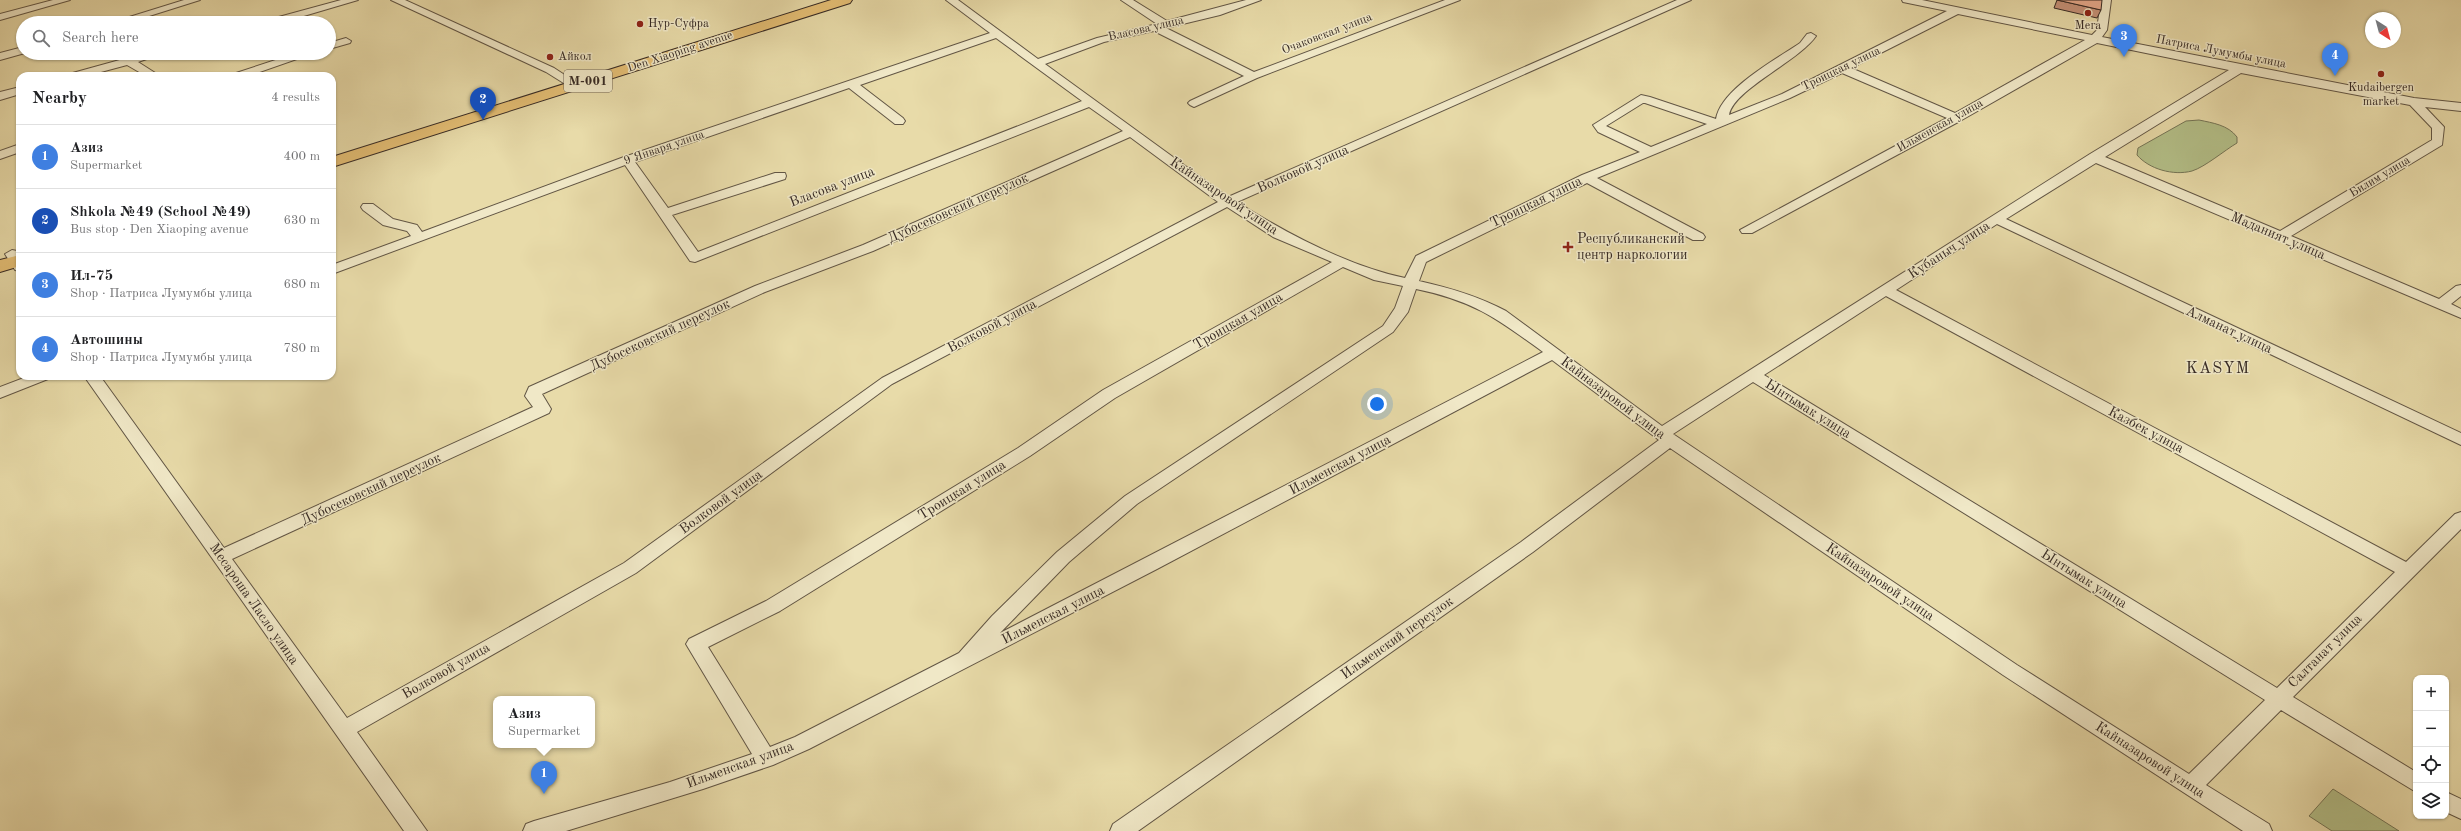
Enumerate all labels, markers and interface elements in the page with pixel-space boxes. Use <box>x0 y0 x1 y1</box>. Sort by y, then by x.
marker: Мега <box>2083 8 2093 18</box>
street label: Очаковская улица <box>1280 11 1374 57</box>
north arrow <box>2365 12 2401 48</box>
street label: Власова улица <box>1107 14 1185 44</box>
search box <box>16 16 336 60</box>
place label: Нур-Суфра <box>648 18 709 30</box>
marker: Нур-Суфра <box>635 19 645 29</box>
place label: Мега <box>2075 20 2101 32</box>
pin: 3 <box>2111 24 2137 57</box>
icon: search <box>30 27 52 49</box>
street label: Den Xiaoping avenue <box>626 29 735 75</box>
text: Search here <box>62 31 139 46</box>
street label: Патриса Лумумбы улица <box>2155 34 2287 71</box>
pin: 4 <box>2322 43 2348 76</box>
street label: Троицкая улица <box>1800 45 1882 93</box>
place label: Айкол <box>558 51 592 63</box>
marker: Айкол <box>545 52 555 62</box>
marker: Kudaibergen market <box>2376 69 2386 79</box>
road number: M-001 <box>564 70 612 92</box>
place label: Kudaibergen market <box>2348 82 2415 108</box>
pin: 2 <box>470 87 496 120</box>
text: Nearby <box>32 90 87 107</box>
text: 4 results <box>271 91 320 104</box>
street label: Ильменская улица <box>1895 97 1985 155</box>
street label: 9 Января улица <box>622 129 706 167</box>
text: Азиз <box>70 141 103 156</box>
street label: Волковой улица <box>1255 143 1351 195</box>
text: 1 <box>41 150 49 163</box>
text: 400 m <box>283 150 320 163</box>
street label: Билим улица <box>2348 154 2412 200</box>
street label: Кайназаровой улица <box>1167 155 1281 237</box>
text: Supermarket <box>70 159 142 172</box>
street label: Власова улица <box>787 164 877 210</box>
street label: Дубосековский переулок <box>885 171 1031 245</box>
street label: Троицкая улица <box>1488 174 1584 230</box>
text: Shkola №49 (School №49) <box>70 205 251 220</box>
street label: Маданият улица <box>2229 210 2327 262</box>
text: 2 <box>41 214 49 227</box>
text: 630 m <box>283 214 320 227</box>
street label: Кубаныч улица <box>1906 218 1992 282</box>
text: Bus stop · Den Xiaoping avenue <box>70 223 249 236</box>
place label: Республиканский центр наркологии <box>1577 232 1688 262</box>
marker: Республиканский центр наркологии <box>1562 241 1574 253</box>
text: Ил-75 <box>70 269 113 284</box>
text: 3 <box>41 278 49 291</box>
text: 680 m <box>283 278 320 291</box>
text: Shop · Патриса Лумумбы улица <box>70 287 252 300</box>
street label: Троицкая улица <box>1191 290 1285 352</box>
street label: Дубосековский переулок <box>588 296 732 374</box>
street label: Волковой улица <box>945 297 1039 355</box>
street label: Алманат улица <box>2184 304 2274 356</box>
text: Автошины <box>70 333 143 348</box>
text: 4 <box>41 342 49 355</box>
text: 780 m <box>283 342 320 355</box>
text: Shop · Патриса Лумумбы улица <box>70 351 252 364</box>
street label: Кайназаровой улица <box>1558 354 1668 442</box>
district label: KASYM <box>2186 361 2250 377</box>
street label: Ынтымак улица <box>1763 377 1854 441</box>
your location <box>1367 394 1387 414</box>
street label: Казбек улица <box>2106 404 2186 456</box>
street label: Ильменская улица <box>1287 432 1393 498</box>
street label: Дубосековский переулок <box>299 450 443 528</box>
street label: Троицкая улица <box>916 457 1008 523</box>
street label: Волковой улица <box>677 467 765 537</box>
street label: Месароша Ласло улица <box>207 541 301 667</box>
street label: Кайназаровой улица <box>1823 541 1937 623</box>
street label: Ынтымак улица <box>2039 547 2130 611</box>
street label: Ильменская улица <box>1000 583 1107 647</box>
street label: Ильменский переулок <box>1338 594 1456 682</box>
street label: Салтанат улица <box>2285 611 2365 691</box>
street label: Волковой улица <box>400 640 492 702</box>
map controls <box>2413 675 2449 819</box>
button: + <box>2413 675 2449 711</box>
popup <box>493 696 595 748</box>
text: Азиз <box>508 707 541 722</box>
button: − <box>2413 711 2449 747</box>
street label: Кайназаровой улица <box>2093 719 2207 801</box>
text: Supermarket <box>508 725 580 738</box>
street label: Ильменская улица <box>685 739 795 791</box>
button: locate <box>2413 747 2449 783</box>
pin: 1 <box>531 761 557 794</box>
button: layers <box>2413 783 2449 819</box>

